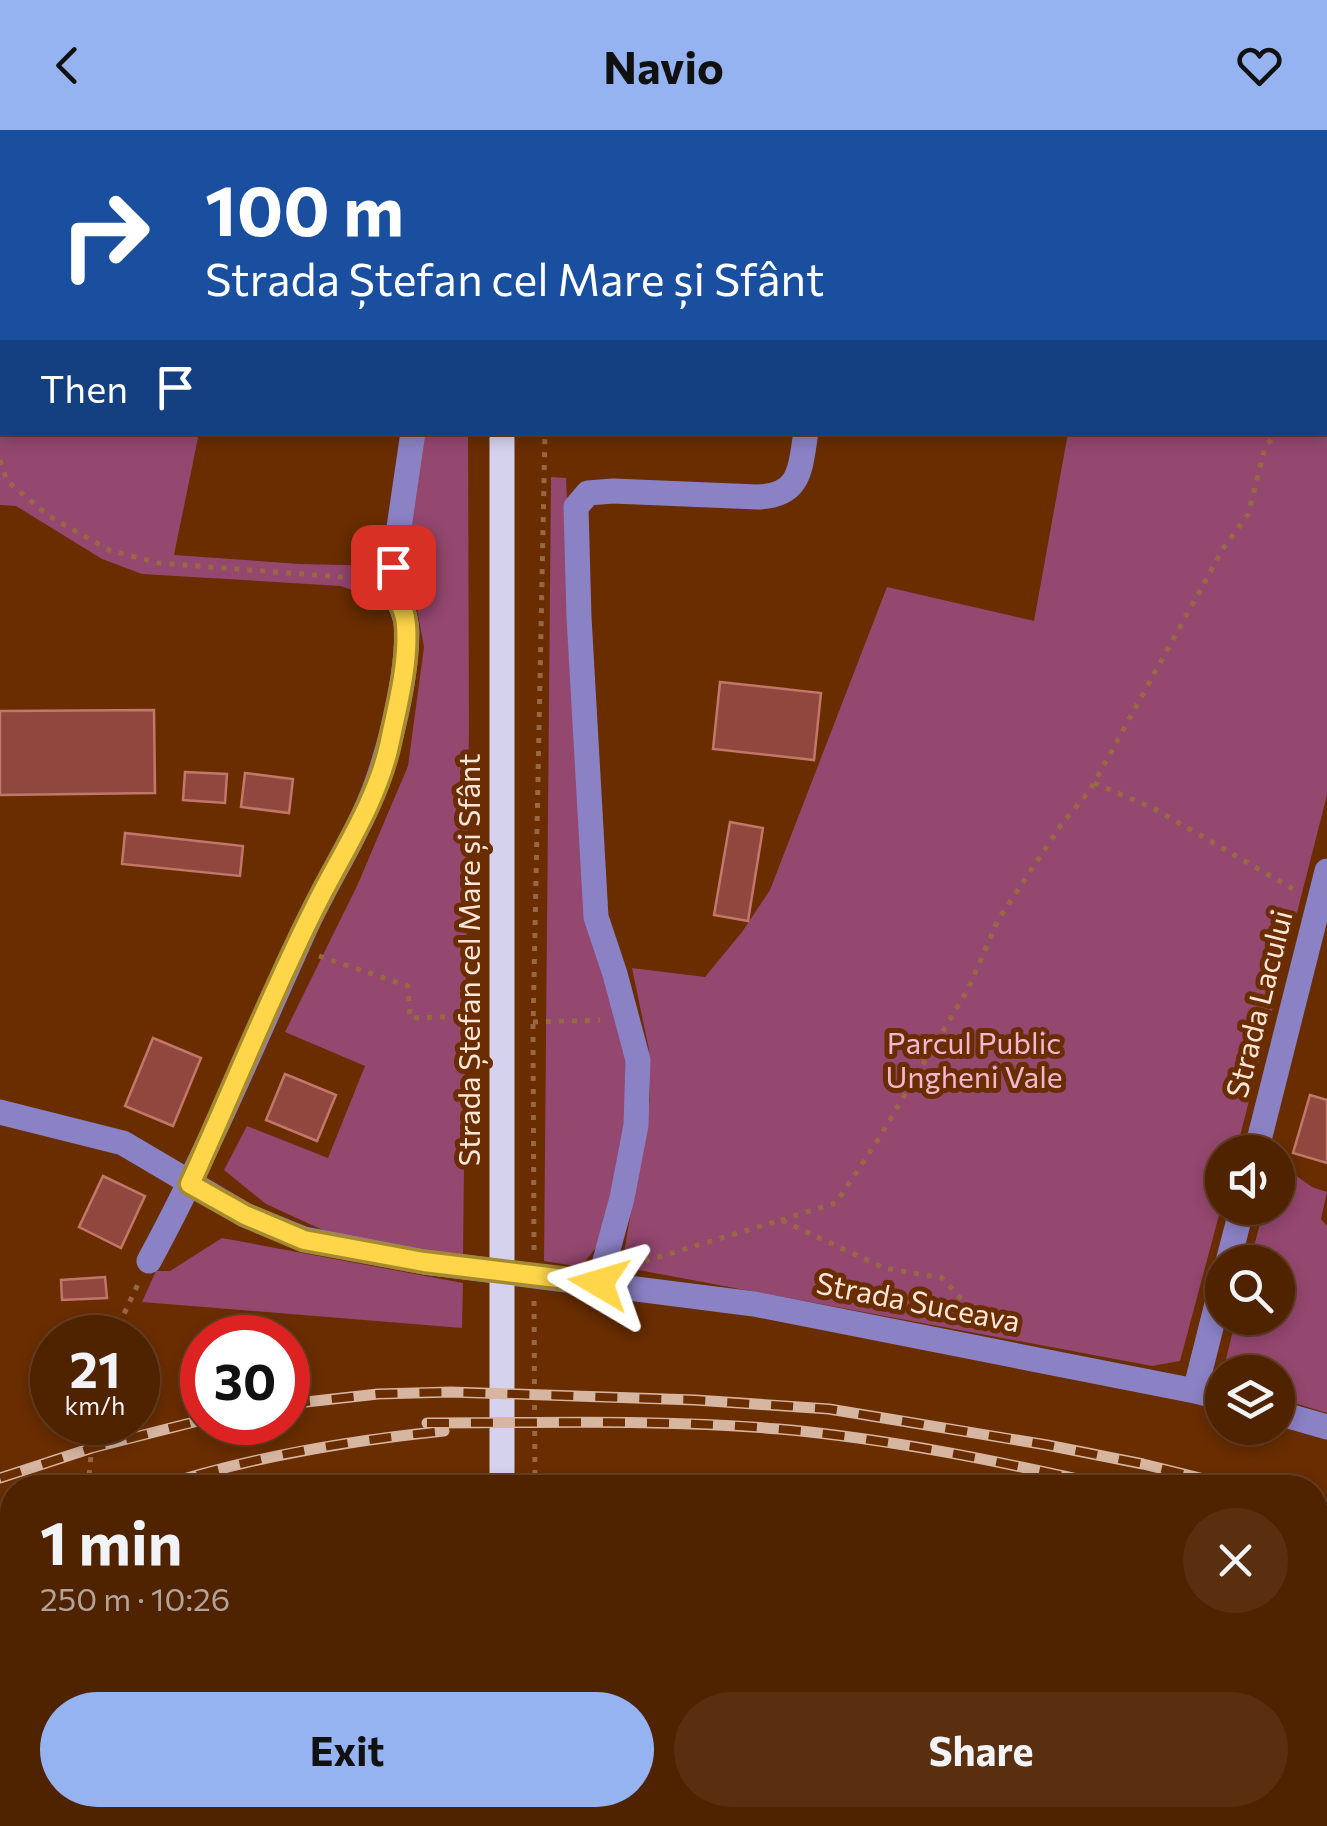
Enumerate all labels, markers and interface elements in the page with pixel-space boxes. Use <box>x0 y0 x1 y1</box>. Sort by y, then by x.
icon: back <box>40 38 95 93</box>
text: Navio <box>603 38 724 93</box>
icon: heart <box>1232 38 1287 93</box>
text: 100 m <box>205 165 404 250</box>
icon: right <box>40 170 170 300</box>
text: Strada Ștefan cel Mare și Sfânt <box>205 250 825 305</box>
icon: arrive <box>148 360 203 415</box>
text: Then <box>40 364 128 411</box>
pin <box>351 525 436 610</box>
icon: arrive <box>366 540 421 595</box>
street label: Strada Ștefan cel Mare și Sfânt <box>449 753 488 1167</box>
street label: Strada Lacului <box>1216 906 1299 1101</box>
park label: Parcul Public Ungheni Vale <box>885 1023 1063 1094</box>
map controls <box>1205 1135 1295 1445</box>
button: sound <box>1205 1135 1295 1225</box>
position arrow <box>547 1231 651 1335</box>
button: search <box>1205 1245 1295 1335</box>
street label: Strada Suceava <box>813 1263 1024 1338</box>
speed limit sign: 30 <box>180 1315 310 1445</box>
text: 21 <box>69 1337 121 1398</box>
button: layers <box>1205 1355 1295 1445</box>
text: km/h <box>65 1390 125 1420</box>
text: 1 min <box>40 1504 182 1577</box>
button: close <box>1183 1508 1288 1613</box>
text: 250 m · 10:26 <box>40 1578 230 1618</box>
button: Exit <box>40 1692 654 1807</box>
button: Share <box>674 1692 1288 1807</box>

